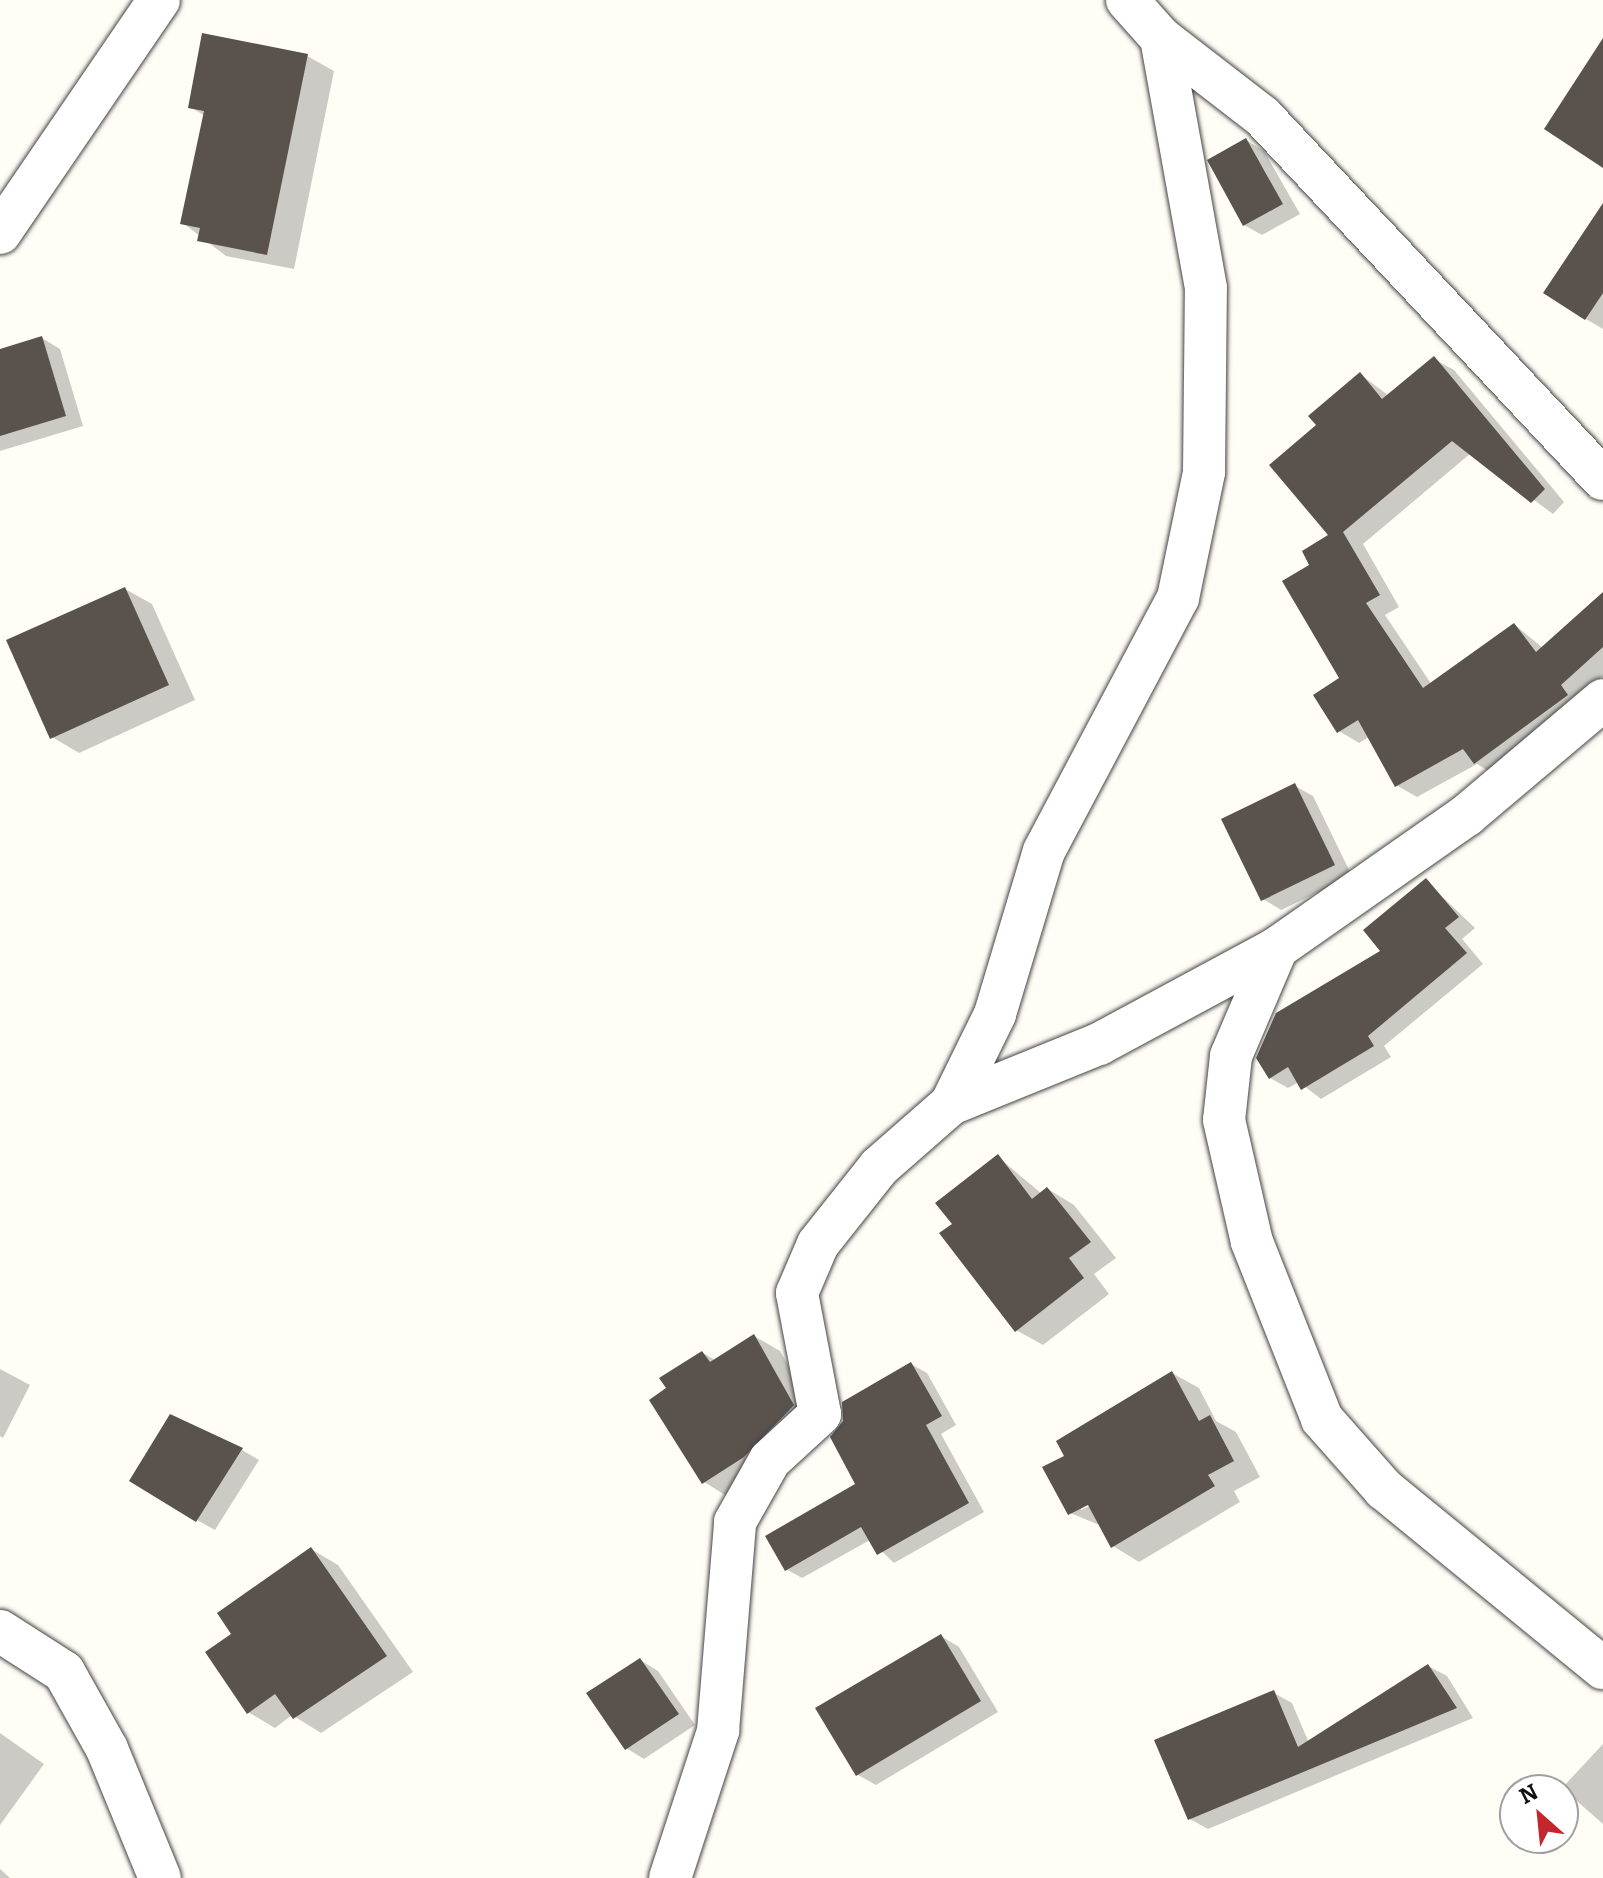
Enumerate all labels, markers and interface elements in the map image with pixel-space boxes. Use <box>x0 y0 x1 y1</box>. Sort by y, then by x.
north arrow <box>1499 1774 1579 1854</box>
text: N <box>1515 1778 1542 1810</box>

